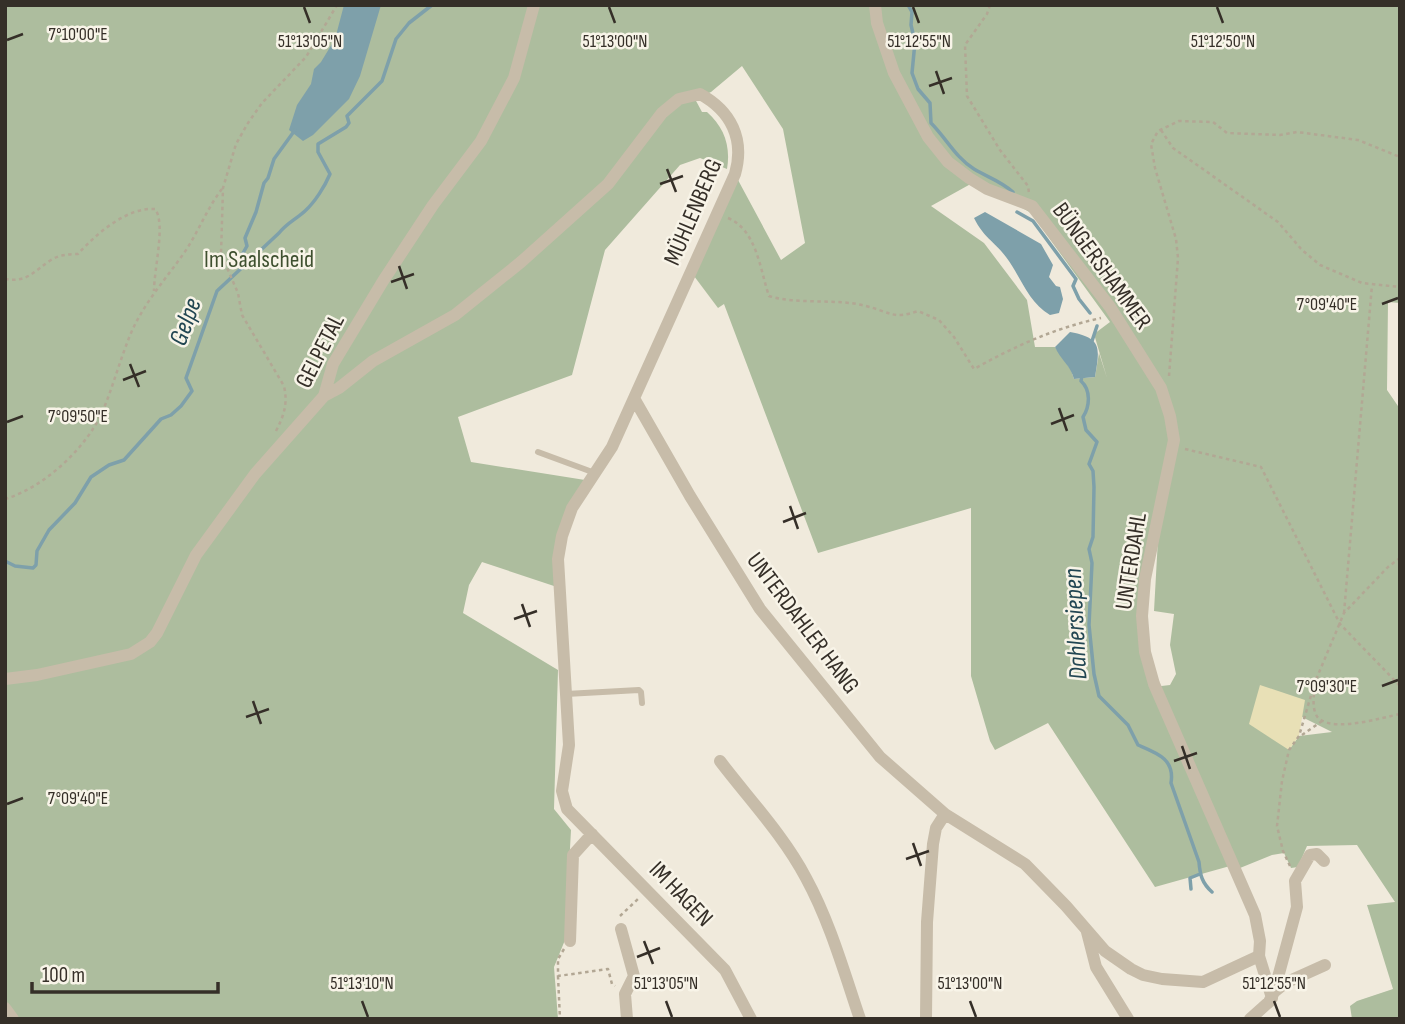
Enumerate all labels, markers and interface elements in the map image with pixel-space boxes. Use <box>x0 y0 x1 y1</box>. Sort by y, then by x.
text: 7°10'00"E <box>48 24 108 45</box>
text: 51°13'05"N <box>278 31 342 52</box>
text: 51°13'00"N <box>582 31 648 52</box>
text: 51°12'55"N <box>887 31 951 52</box>
text: 51°12'50"N <box>1191 31 1255 52</box>
street label: MÜHLENBERG <box>658 154 728 270</box>
street label: BÜNGERSHAMMER <box>1046 197 1158 335</box>
park label: Im Saalscheid <box>204 245 314 274</box>
water label: Gelpe <box>163 294 209 350</box>
text: 7°09'40"E <box>1297 294 1357 315</box>
street label: GELPETAL <box>289 309 351 393</box>
text: 7°09'50"E <box>48 406 108 427</box>
street label: UNTERDAHL <box>1109 510 1153 612</box>
street label: UNTERDAHLER HANG <box>741 547 865 699</box>
water label: Dahlersiepen <box>1058 567 1094 680</box>
text: 7°09'30"E <box>1297 676 1357 697</box>
text: 7°09'40"E <box>48 788 108 809</box>
street label: IM HAGEN <box>643 855 719 933</box>
scale bar <box>32 950 217 994</box>
text: 100 m <box>42 963 85 988</box>
text: 51°13'10"N <box>330 973 394 994</box>
text: 51°13'05"N <box>634 973 698 994</box>
text: 51°13'00"N <box>937 973 1003 994</box>
text: 51°12'55"N <box>1242 973 1306 994</box>

